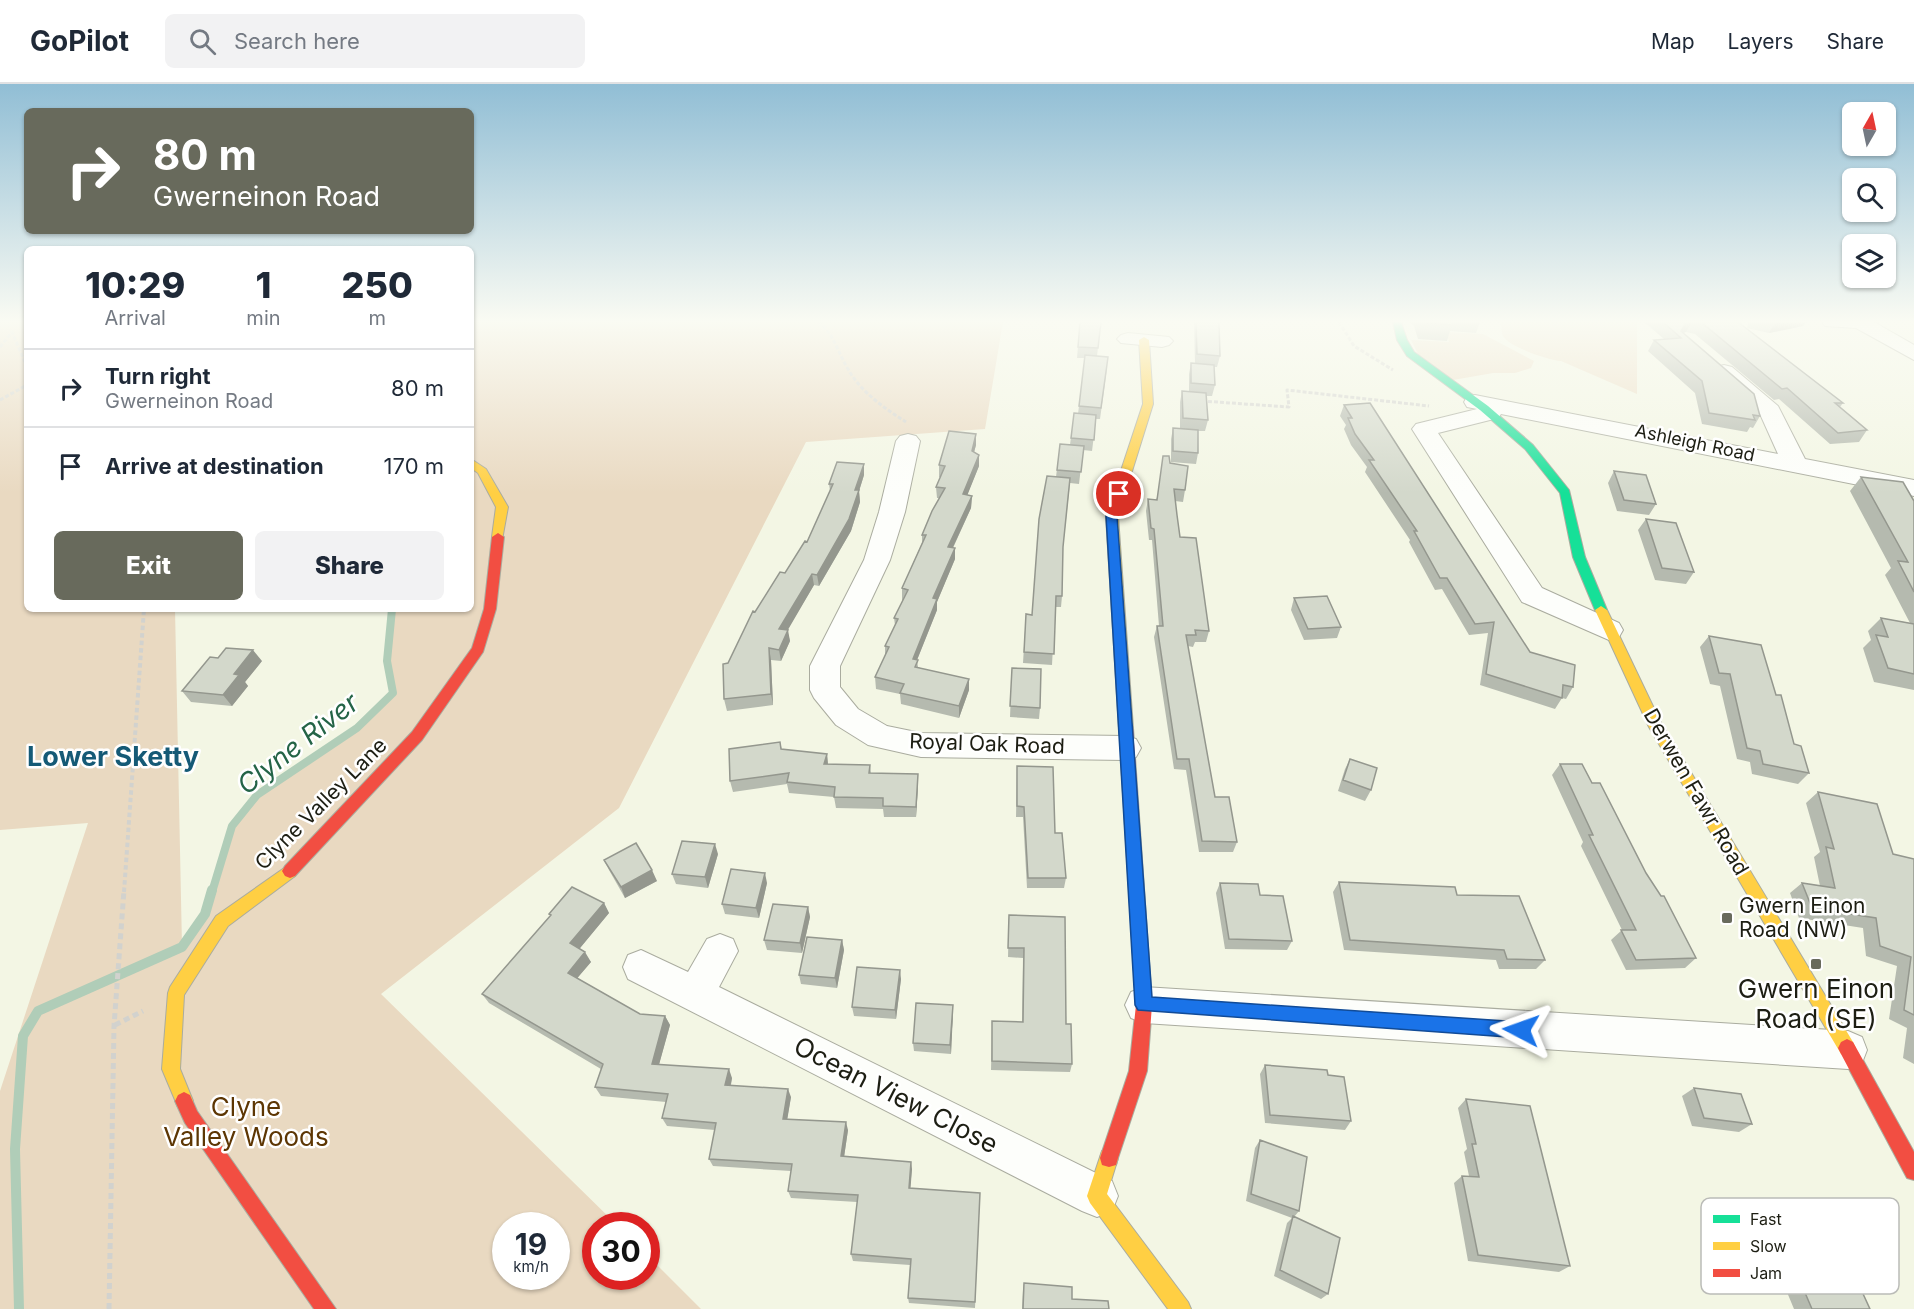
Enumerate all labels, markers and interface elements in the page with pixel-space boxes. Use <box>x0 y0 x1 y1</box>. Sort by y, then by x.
search box <box>165 14 585 68</box>
text: GoPilot <box>30 24 129 58</box>
icon: search <box>186 25 219 58</box>
text: Search here <box>234 28 360 54</box>
text: Map <box>1651 29 1695 54</box>
text: Layers <box>1728 29 1794 54</box>
text: Share <box>1827 29 1884 54</box>
north arrow <box>1842 102 1896 156</box>
map controls <box>1842 102 1896 288</box>
text: 80 m <box>153 129 257 180</box>
icon: right <box>54 132 132 210</box>
button: search <box>1842 168 1896 222</box>
text: Gwerneinon Road <box>153 180 380 213</box>
button: layers <box>1842 234 1896 288</box>
text: 10:29 <box>85 263 185 307</box>
text: 1 <box>256 263 271 307</box>
text: 250 <box>342 263 413 307</box>
text: Arrival <box>104 306 166 330</box>
text: min <box>246 306 281 330</box>
text: m <box>369 306 386 330</box>
text: Turn right <box>105 363 211 389</box>
icon: right <box>54 372 87 405</box>
text: 80 m <box>391 375 444 401</box>
text: Gwerneinon Road <box>105 389 273 413</box>
street label: Ashleigh Road <box>1633 420 1757 465</box>
icon: arrive <box>54 450 87 483</box>
text: Arrive at destination <box>105 453 324 479</box>
text: 170 m <box>384 453 444 479</box>
pin <box>1093 468 1144 519</box>
icon: arrive <box>1102 477 1135 510</box>
button: Exit <box>54 531 243 600</box>
button: Share <box>255 531 444 600</box>
water label: Clyne River <box>230 685 366 801</box>
street label: Derwen Fawr Road <box>1639 704 1754 879</box>
street label: Royal Oak Road <box>909 728 1065 759</box>
street label: Clyne Valley Lane <box>250 733 392 875</box>
district label: Lower Sketty <box>27 740 199 773</box>
place label: Gwern Einon Road (NW) <box>1739 893 1865 942</box>
marker: Gwern Einon Road (NW) <box>1720 911 1734 925</box>
marker: Gwern Einon Road (SE) <box>1809 957 1823 971</box>
place label: Gwern Einon Road (SE) <box>1738 973 1894 1034</box>
position arrow <box>1489 998 1553 1062</box>
street label: Ocean View Close <box>789 1030 1003 1159</box>
park label: Clyne Valley Woods <box>163 1091 329 1152</box>
legend <box>1701 1198 1899 1294</box>
text: Fast <box>1750 1209 1782 1229</box>
speed limit sign: 30 <box>582 1212 660 1290</box>
text: 19 <box>515 1226 547 1262</box>
text: Slow <box>1750 1236 1787 1256</box>
text: km/h <box>513 1257 549 1276</box>
text: Jam <box>1750 1263 1782 1283</box>

